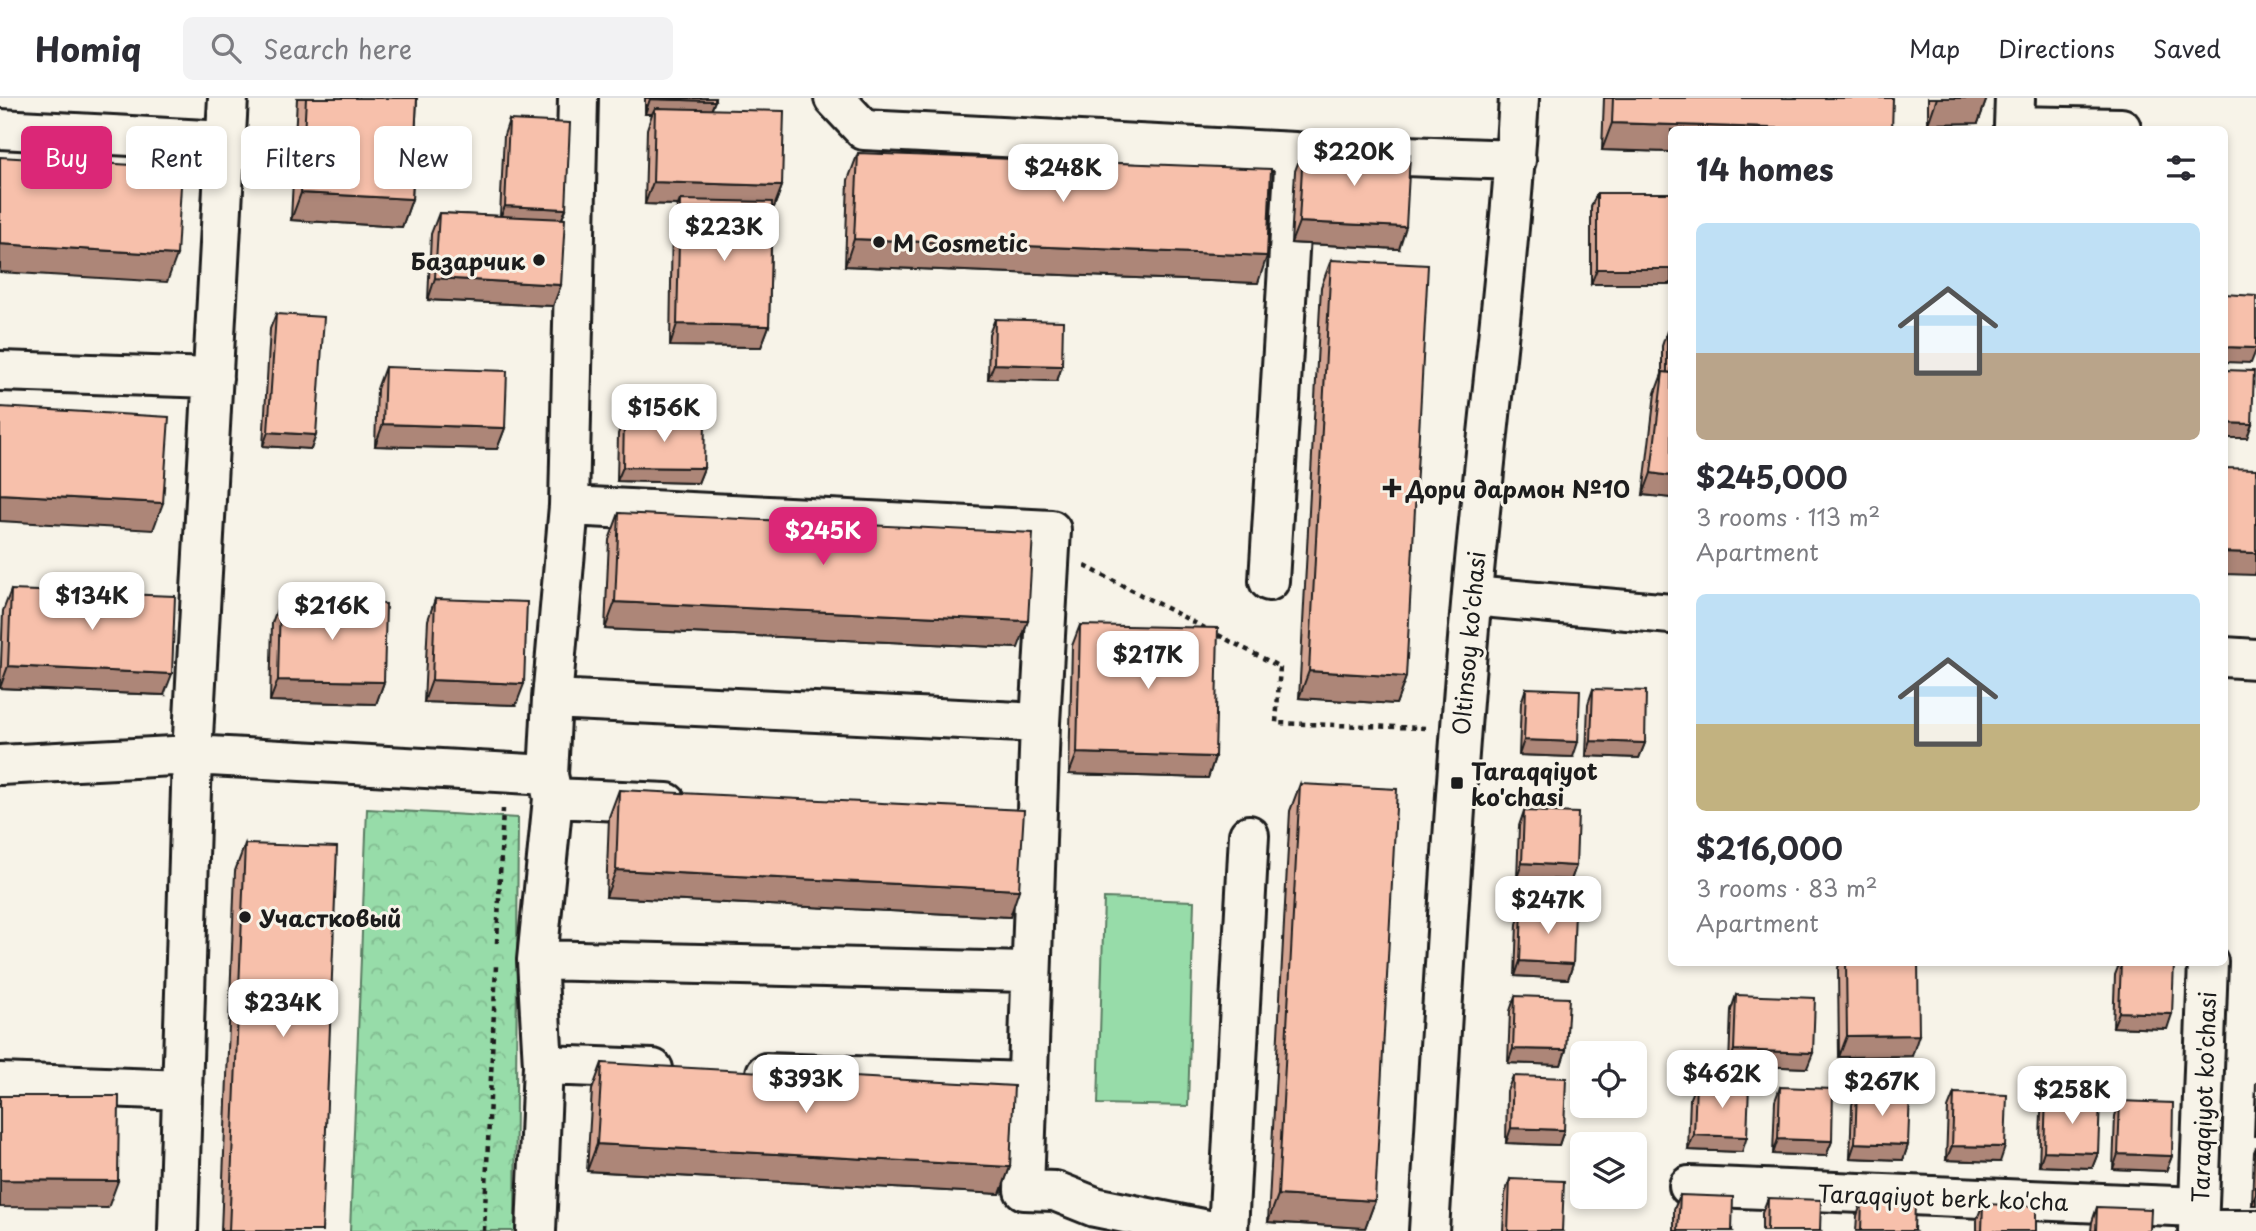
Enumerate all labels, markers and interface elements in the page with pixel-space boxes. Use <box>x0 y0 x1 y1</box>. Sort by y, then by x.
search box <box>183 17 673 80</box>
text: Homiq <box>35 23 141 73</box>
icon: search <box>207 29 245 67</box>
text: Search here <box>263 29 412 68</box>
text: Map <box>1909 30 1960 66</box>
text: Directions <box>1998 30 2115 66</box>
text: Saved <box>2153 30 2221 66</box>
chip: Buy <box>21 126 112 189</box>
chip: Rent <box>126 126 227 189</box>
chip: Filters <box>241 126 360 189</box>
chip: New <box>374 126 472 189</box>
pin: $220K <box>1305 129 1403 188</box>
text: $220K <box>1314 133 1394 168</box>
pin: $248K <box>1014 144 1112 204</box>
text: 14 homes <box>1696 146 1834 191</box>
text: $248K <box>1024 149 1102 184</box>
icon: filters <box>2162 149 2200 187</box>
pin: $223K <box>675 204 773 263</box>
text: $223K <box>685 208 763 243</box>
place label: M Cosmetic <box>893 225 1028 260</box>
marker: M Cosmetic <box>871 234 887 250</box>
place label: Базарчик <box>411 243 525 278</box>
marker: Базарчик <box>531 252 547 268</box>
icon: home <box>1885 268 2011 394</box>
pin: $156K <box>615 384 713 444</box>
text: $156K <box>628 389 700 424</box>
text: $245,000 <box>1696 454 1848 499</box>
place label: Дори дармон №10 <box>1405 471 1630 506</box>
marker: Дори дармон №10 <box>1384 480 1400 496</box>
text: 3 rooms · 113 m² <box>1696 499 1880 534</box>
pin: $245K <box>774 508 872 567</box>
text: $245K <box>785 512 861 547</box>
text: Apartment <box>1696 534 1819 569</box>
street label: Oltinsoy ko'chasi <box>1443 549 1493 737</box>
pin: $134K <box>43 573 141 632</box>
text: $134K <box>55 577 129 612</box>
pin: $216K <box>283 582 381 642</box>
text: $216K <box>294 587 370 622</box>
pin: $217K <box>1099 632 1197 691</box>
text: $217K <box>1113 636 1183 671</box>
icon: home <box>1885 639 2011 765</box>
place label: Taraqqiyot ko'chasi <box>1471 753 1598 814</box>
marker: Taraqqiyot ko'chasi <box>1449 775 1465 791</box>
text: $216,000 <box>1696 825 1843 870</box>
text: 3 rooms · 83 m² <box>1696 870 1878 905</box>
pin: $247K <box>1499 876 1597 936</box>
text: $247K <box>1511 881 1585 916</box>
place label: Участковый <box>259 900 401 935</box>
text: Apartment <box>1696 905 1819 940</box>
marker: Участковый <box>237 909 253 925</box>
pin: $234K <box>234 979 332 1039</box>
text: $234K <box>244 984 322 1019</box>
street label: Taraqqiyot ko'chasi <box>2182 991 2224 1203</box>
map controls <box>1570 1041 1647 1209</box>
button: locate <box>1570 1041 1647 1118</box>
pin: $462K <box>1673 1051 1771 1110</box>
text: $462K <box>1683 1055 1761 1090</box>
pin: $393K <box>757 1056 855 1115</box>
pin: $267K <box>1833 1058 1931 1118</box>
text: $393K <box>769 1060 843 1095</box>
text: $267K <box>1844 1063 1920 1098</box>
pin: $258K <box>2023 1066 2121 1126</box>
text: $258K <box>2033 1071 2111 1106</box>
button: layers <box>1570 1132 1647 1209</box>
street label: Taraqqiyot berk ko'cha <box>1817 1175 2070 1219</box>

